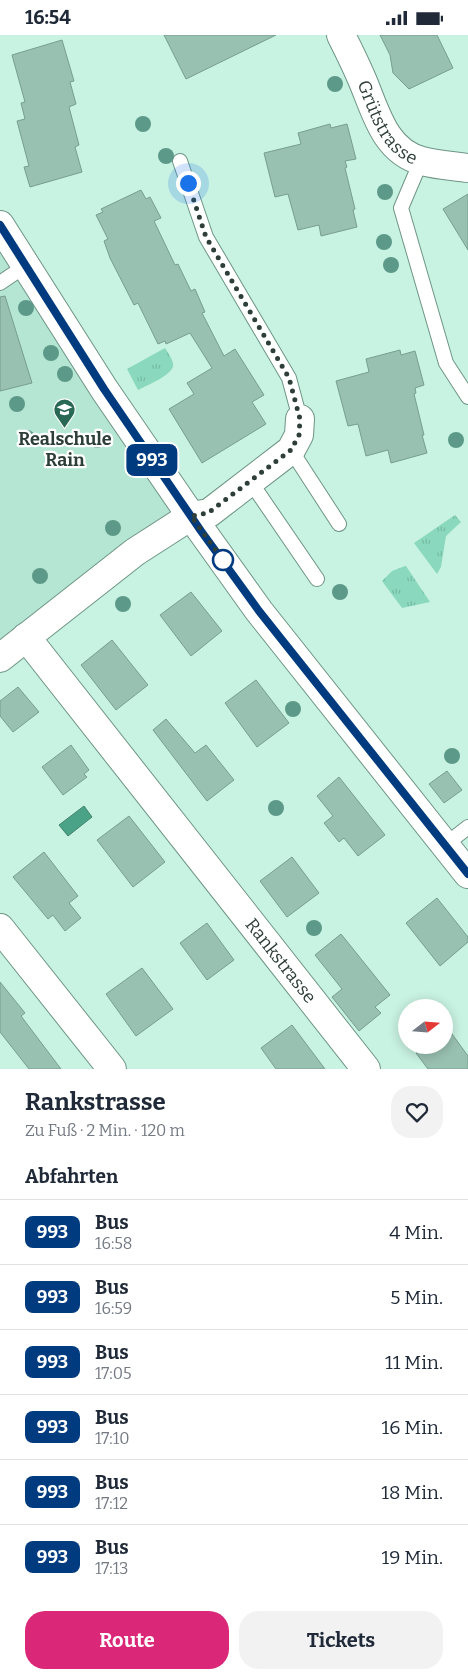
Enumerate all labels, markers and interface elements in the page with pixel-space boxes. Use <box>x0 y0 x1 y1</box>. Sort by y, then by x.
text: 16:54 <box>25 6 71 29</box>
street label: Grütstrasse <box>353 77 421 169</box>
your location <box>176 171 201 196</box>
school or university icon: Realschule Rain <box>53 397 77 428</box>
place label: Realschule Rain <box>18 428 112 471</box>
line badge: 993 <box>123 444 181 476</box>
text: 993 <box>136 449 168 471</box>
unlabelled marker <box>212 549 234 571</box>
street label: Rankstrasse <box>241 914 321 1008</box>
north arrow <box>398 999 452 1054</box>
map controls <box>398 999 453 1054</box>
button: heart <box>391 1086 443 1138</box>
text: Rankstrasse <box>25 1088 166 1116</box>
text: Zu Fuß · 2 Min. · 120 m <box>25 1121 185 1140</box>
text: Abfahrten <box>25 1165 118 1188</box>
text: Bus <box>95 1211 129 1234</box>
text: 993 <box>37 1221 68 1243</box>
text: 4 Min. <box>389 1221 443 1244</box>
text: 16:58 <box>95 1234 132 1253</box>
text: Bus <box>95 1276 129 1299</box>
text: 993 <box>37 1286 68 1308</box>
text: 5 Min. <box>390 1286 443 1309</box>
text: 16:59 <box>95 1299 132 1318</box>
text: Bus <box>95 1341 129 1364</box>
text: 993 <box>37 1351 68 1373</box>
text: 11 Min. <box>385 1351 443 1374</box>
text: 17:05 <box>95 1364 132 1383</box>
text: Bus <box>95 1406 129 1429</box>
text: 993 <box>37 1416 68 1438</box>
text: 16 Min. <box>382 1416 443 1439</box>
text: 17:10 <box>95 1429 130 1448</box>
text: Bus <box>95 1471 129 1494</box>
text: 993 <box>37 1481 68 1503</box>
text: 18 Min. <box>381 1481 443 1504</box>
text: 17:12 <box>95 1494 128 1513</box>
text: Bus <box>95 1536 129 1559</box>
text: 993 <box>37 1546 68 1568</box>
text: 19 Min. <box>382 1546 443 1569</box>
text: 17:13 <box>95 1559 128 1578</box>
button: Route <box>25 1611 229 1669</box>
button: Tickets <box>239 1611 443 1669</box>

